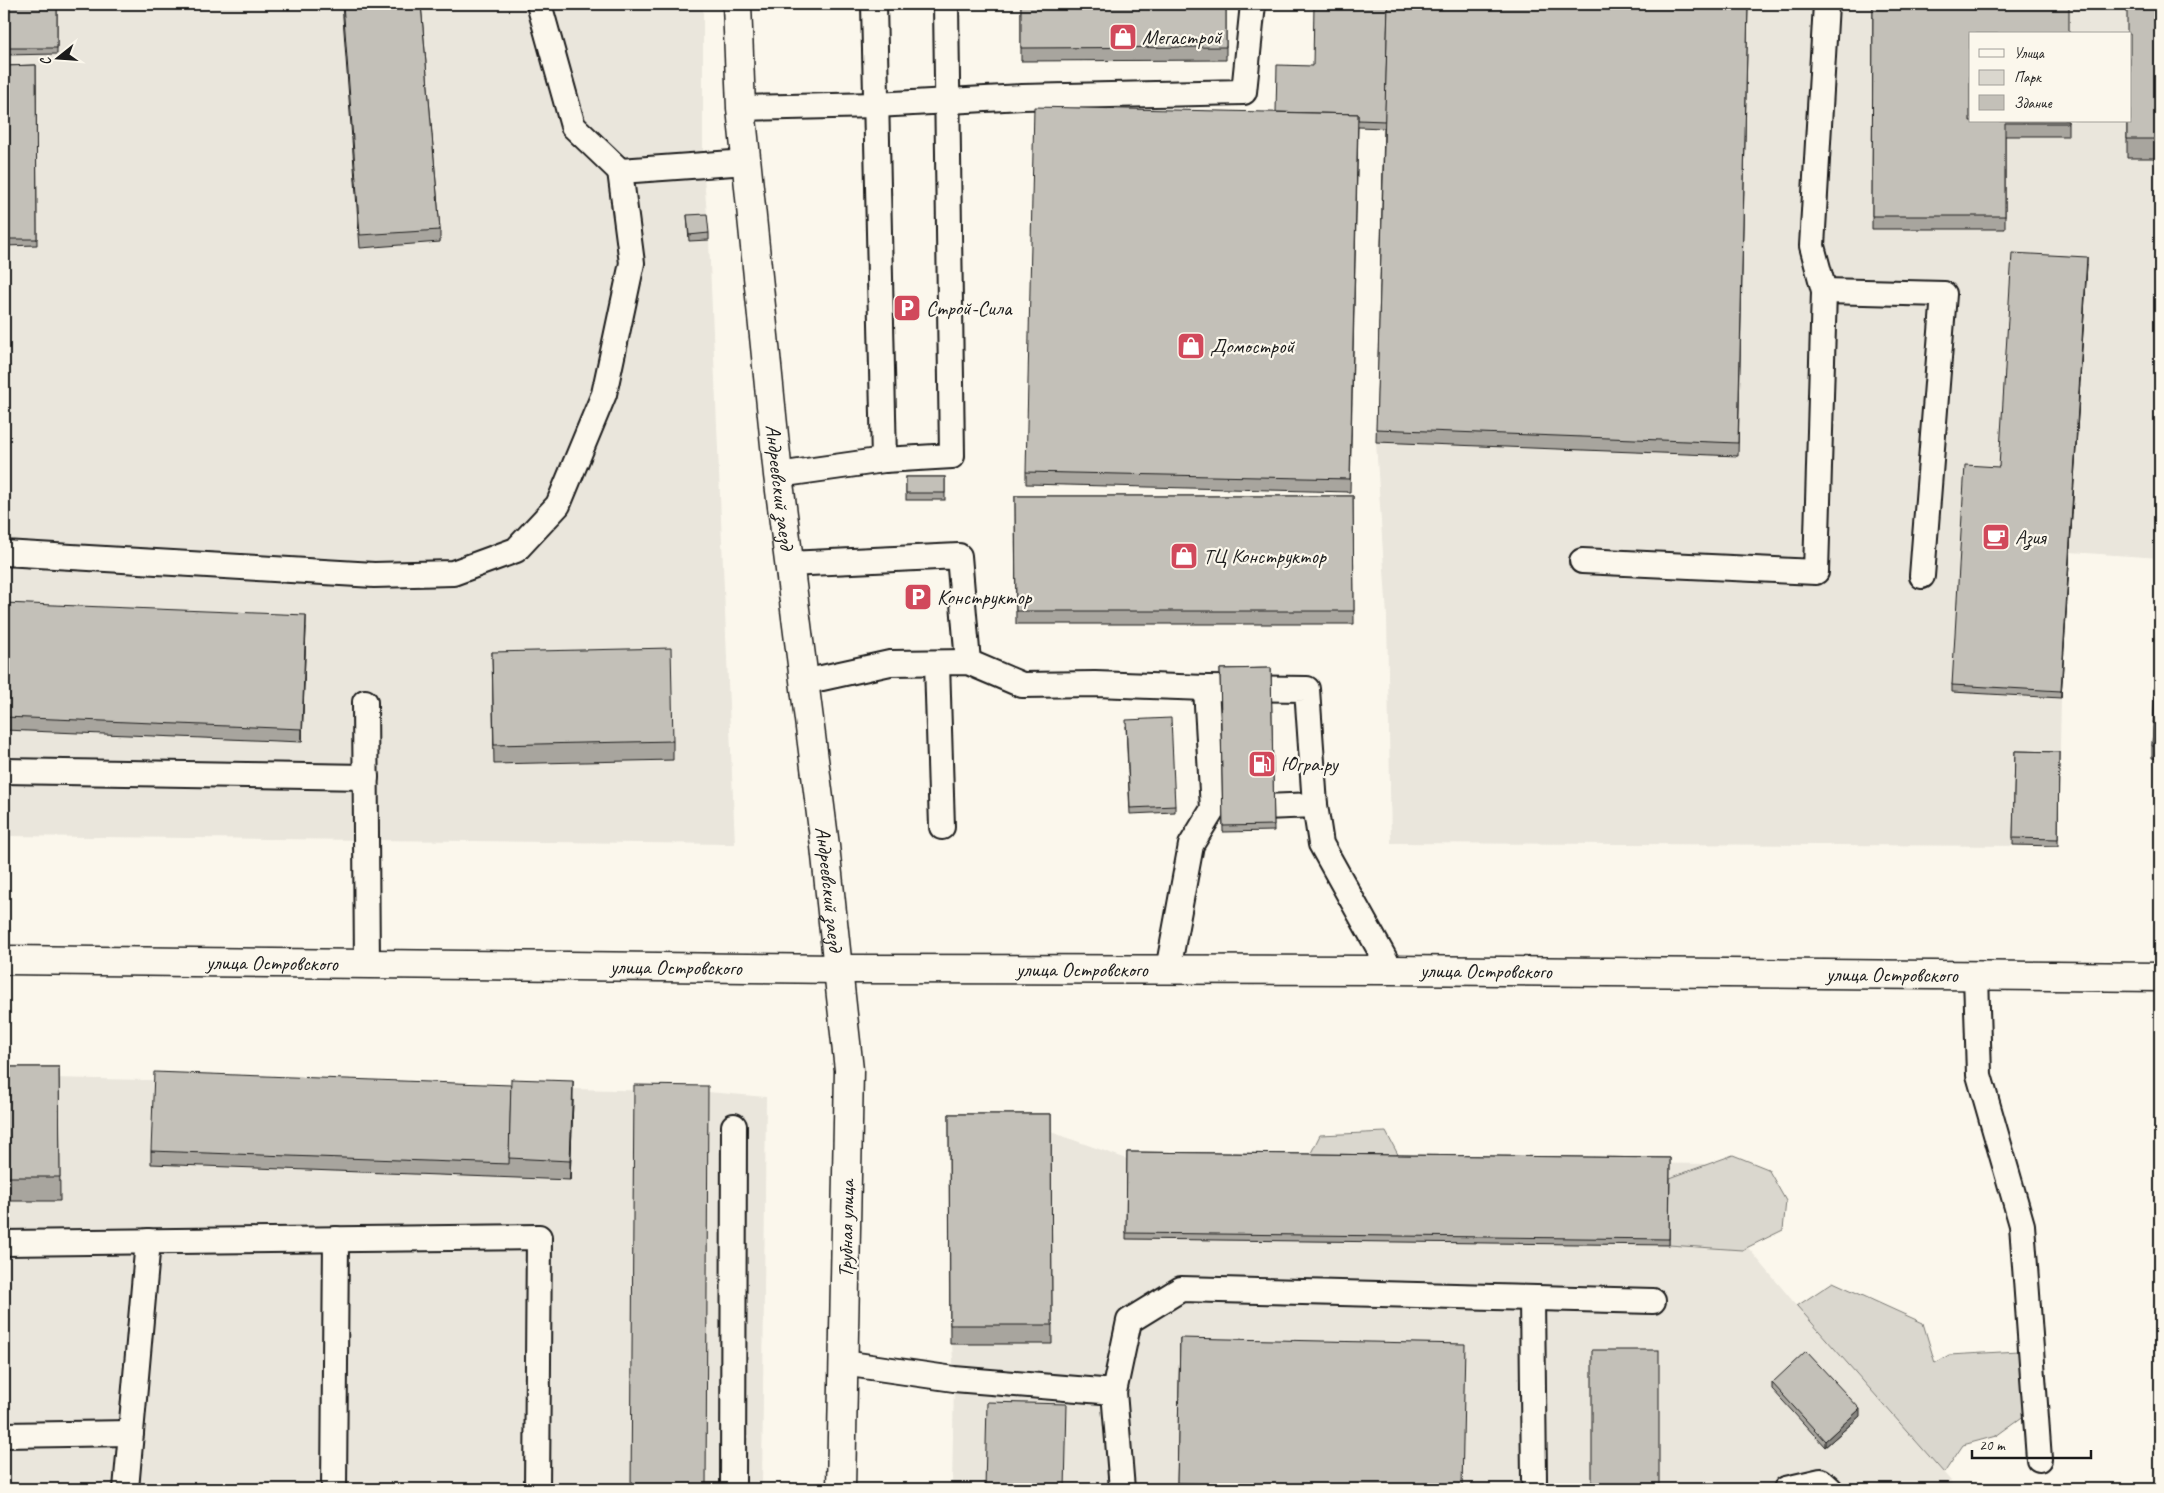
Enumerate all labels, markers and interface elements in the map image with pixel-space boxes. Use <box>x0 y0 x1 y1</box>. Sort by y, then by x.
shop icon: Мегастрой <box>1108 22 1138 52</box>
place label: Мегастрой <box>1142 24 1223 50</box>
north arrow <box>32 32 82 82</box>
legend <box>1969 32 2132 122</box>
text: Улица <box>2014 44 2045 63</box>
text: С <box>36 54 55 67</box>
text: Парк <box>2014 68 2042 87</box>
text: Здание <box>2014 94 2053 113</box>
parking icon: Строй-Сила <box>892 293 922 323</box>
place label: Строй-Сила <box>926 295 1013 321</box>
shop icon: Домострой <box>1176 331 1206 361</box>
place label: Домострой <box>1210 333 1295 359</box>
street label: Андреевский заезд <box>760 423 801 553</box>
cafe icon: Азия <box>1981 522 2011 552</box>
place label: Азия <box>2015 524 2047 551</box>
shop icon: ТЦ Конструктор <box>1169 541 1199 571</box>
place label: ТЦ Конструктор <box>1203 543 1327 569</box>
parking icon: Конструктор <box>903 582 933 612</box>
place label: Конструктор <box>937 584 1033 610</box>
fuel station icon: Югра.ру <box>1247 749 1277 779</box>
place label: Югра.ру <box>1281 751 1340 777</box>
street label: Андреевский заезд <box>810 825 849 955</box>
street label: улица Островского <box>204 949 340 977</box>
street label: улица Островского <box>608 954 744 981</box>
street label: улица Островского <box>1014 956 1149 983</box>
street label: улица Островского <box>1418 957 1553 984</box>
street label: улица Островского <box>1824 961 1959 988</box>
street label: Трубная улица <box>832 1177 860 1278</box>
scale bar <box>1972 1428 2090 1460</box>
text: 20 m <box>1979 1436 2006 1455</box>

